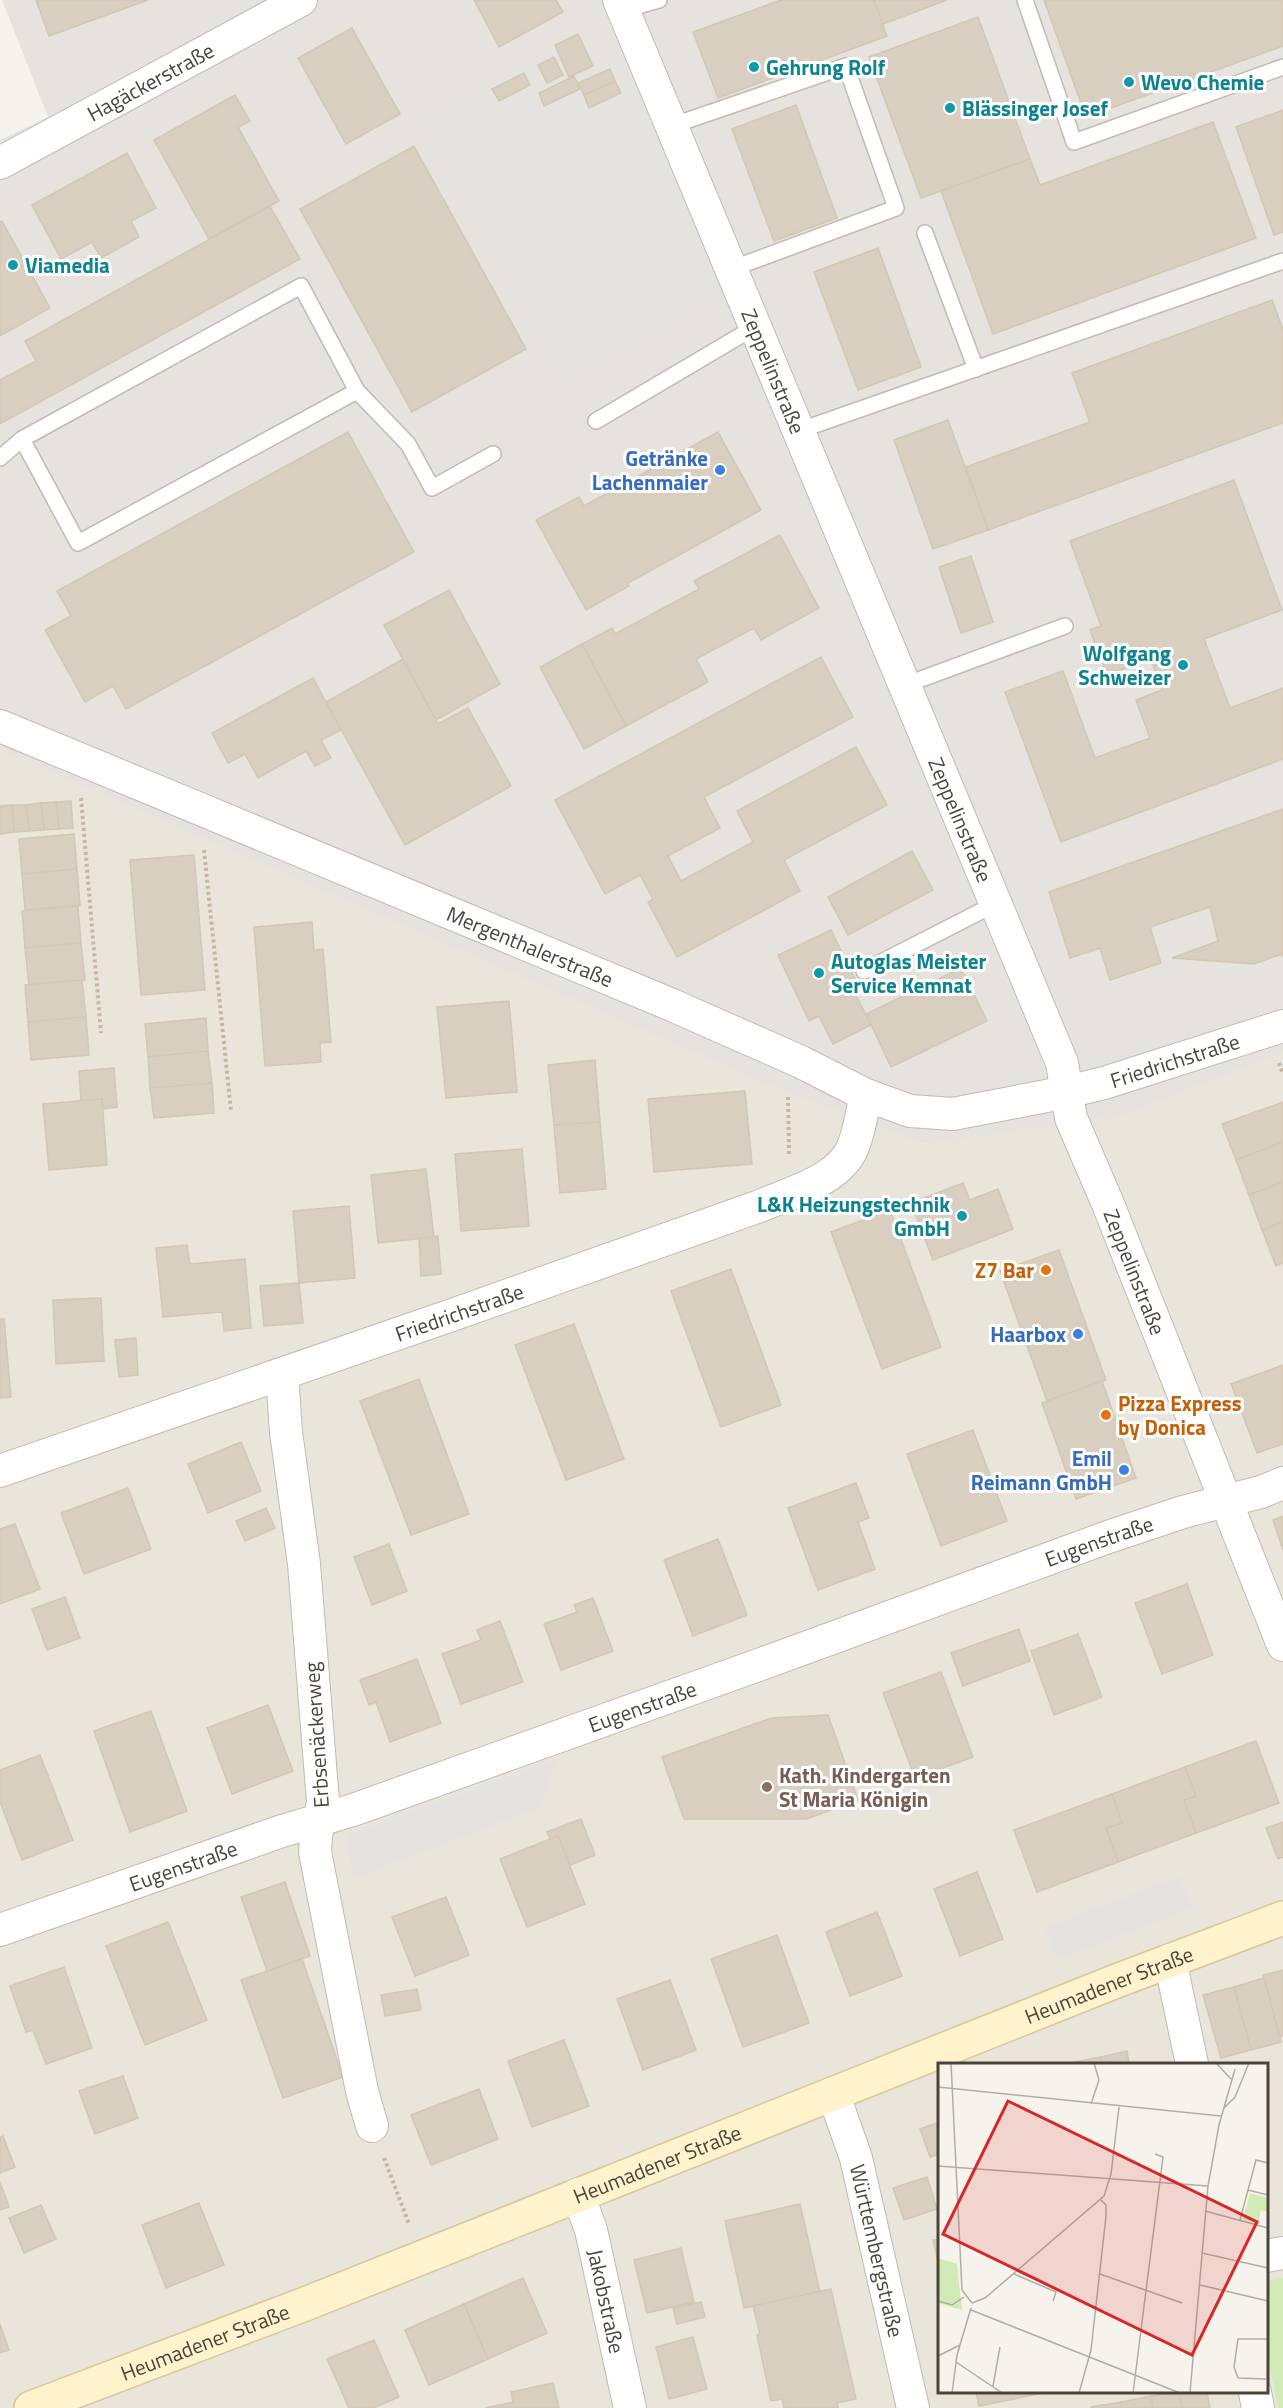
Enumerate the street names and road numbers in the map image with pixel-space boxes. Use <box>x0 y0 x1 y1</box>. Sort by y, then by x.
street label: Hagäckerstraße <box>81 34 220 129</box>
street label: Zeppelinstraße <box>733 304 814 439</box>
street label: Zeppelinstraße <box>920 752 1001 887</box>
street label: Mergenthalerstraße <box>442 897 618 995</box>
street label: Friedrichstraße <box>1106 1025 1244 1096</box>
street label: Zeppelinstraße <box>1096 1204 1174 1340</box>
street label: Friedrichstraße <box>391 1275 528 1349</box>
street label: Eugenstraße <box>1040 1507 1157 1575</box>
street label: Erbsenäckerweg <box>295 1661 337 1809</box>
street label: Eugenstraße <box>584 1672 701 1741</box>
street label: Eugenstraße <box>124 1832 242 1900</box>
street label: Heumadener Straße <box>1020 1937 1198 2032</box>
street label: Heumadener Straße <box>568 2116 746 2212</box>
street label: Württembergstraße <box>842 2161 912 2340</box>
street label: Jakobstraße <box>580 2246 634 2356</box>
street label: Heumadener Straße <box>116 2295 294 2389</box>

